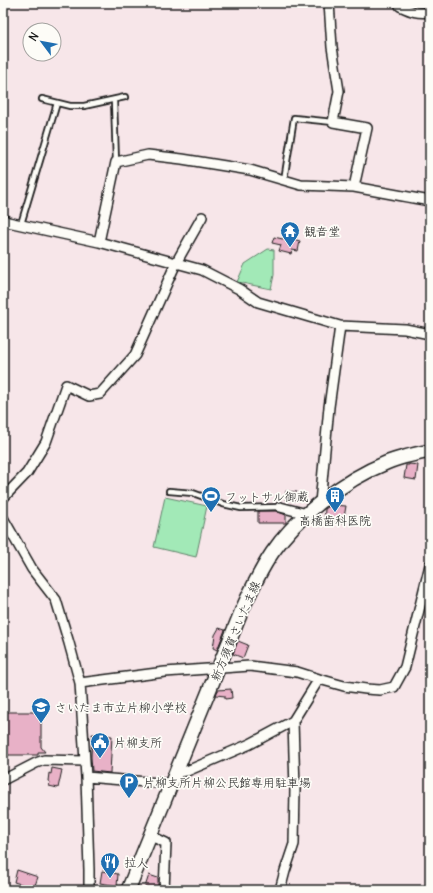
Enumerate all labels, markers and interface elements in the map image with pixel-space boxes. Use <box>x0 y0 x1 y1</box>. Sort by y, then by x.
north arrow <box>22 22 62 62</box>
text: N <box>26 30 41 44</box>
temple icon: 観音堂 <box>279 220 301 248</box>
place label: 観音堂 <box>304 224 340 239</box>
sports icon: フットサル御蔵 <box>200 485 222 513</box>
building icon: 高橋歯科医院 <box>324 485 346 513</box>
place label: フットサル御蔵 <box>225 489 309 504</box>
place label: 高橋歯科医院 <box>299 513 371 528</box>
street label: 新方須賀さいたま線 <box>207 579 263 683</box>
school or university icon: さいたま市立片柳小学校 <box>30 696 52 724</box>
place label: さいたま市立片柳小学校 <box>55 700 187 715</box>
public building icon: 片柳支所 <box>89 731 111 759</box>
place label: 片柳支所 <box>114 735 162 750</box>
parking icon: 片柳支所片柳公民館専用駐車場 <box>118 771 140 799</box>
place label: 片柳支所片柳公民館専用駐車場 <box>143 775 311 790</box>
restaurant icon: 拉人 <box>99 851 121 879</box>
place label: 拉人 <box>124 855 148 870</box>

